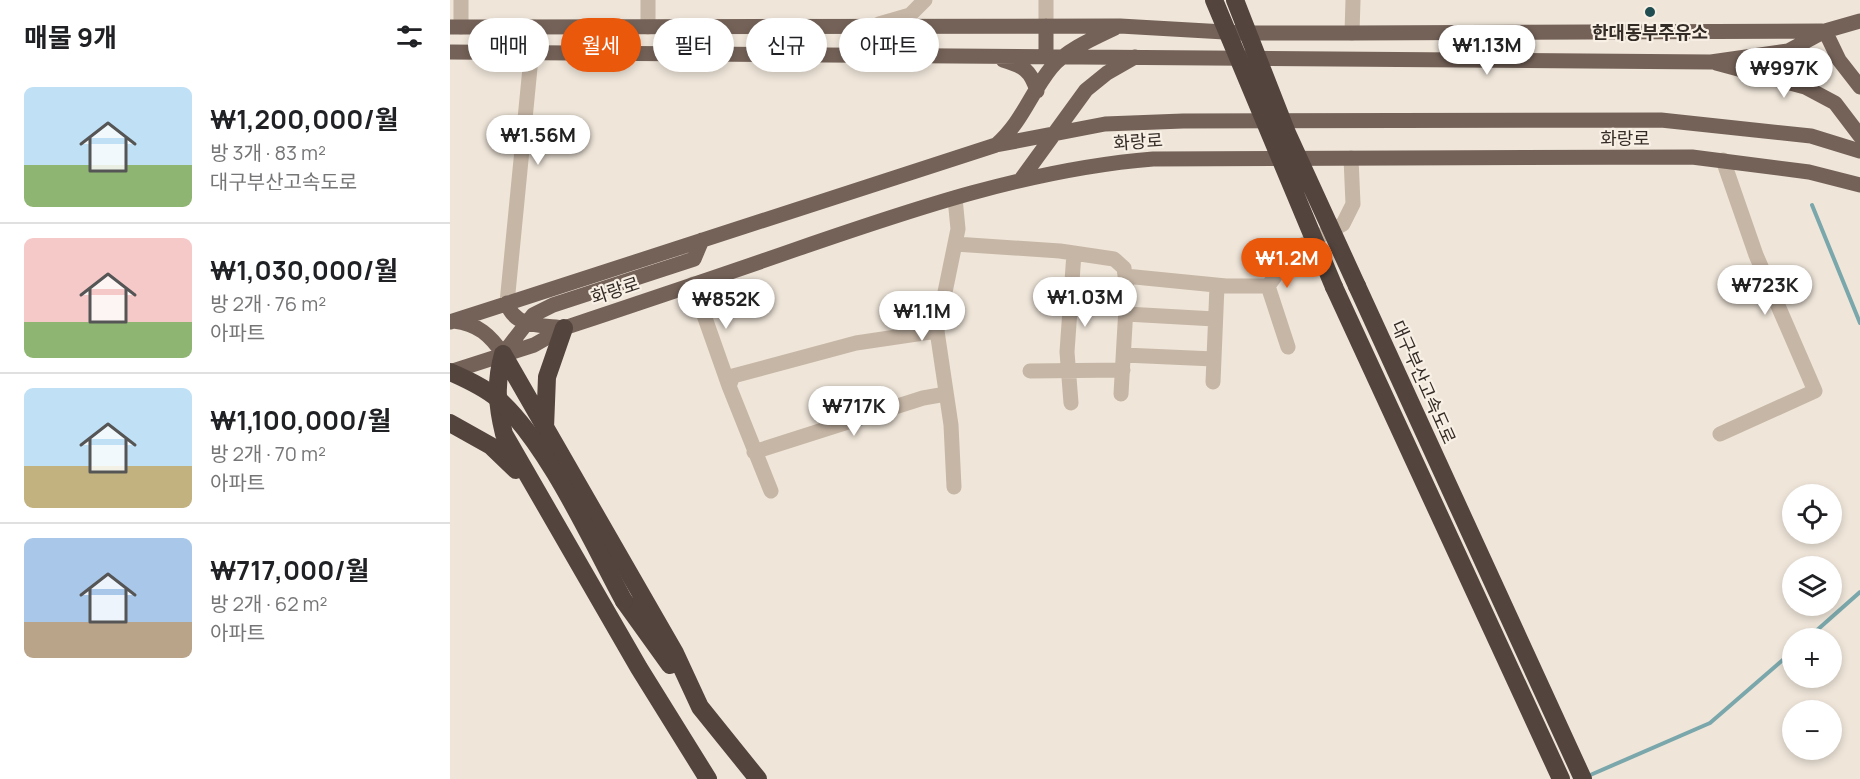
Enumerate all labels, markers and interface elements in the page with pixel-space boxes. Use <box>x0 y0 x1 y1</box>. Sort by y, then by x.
marker: 한대동부주유소 <box>1643 5 1657 19</box>
chip: 매매 <box>468 18 549 72</box>
chip: 월세 <box>561 18 641 72</box>
chip: 필터 <box>653 18 734 72</box>
chip: 신규 <box>746 18 827 72</box>
chip: 아파트 <box>839 18 939 72</box>
text: 매물 9개 <box>24 19 117 55</box>
icon: filters <box>393 20 426 53</box>
place label: 한대동부주유소 <box>1592 20 1708 44</box>
pin: ₩1.13M <box>1438 25 1536 76</box>
text: ₩1.13M <box>1452 31 1522 58</box>
pin: ₩997K <box>1742 48 1826 99</box>
text: ₩997K <box>1750 54 1818 81</box>
text: ₩1,200,000/월 <box>210 101 399 137</box>
icon: home <box>72 111 144 183</box>
pin: ₩1.56M <box>489 115 587 166</box>
text: ₩1.56M <box>500 121 576 148</box>
street label: 화랑로 <box>1600 126 1650 150</box>
street label: 화랑로 <box>1112 127 1164 155</box>
text: 방 3개 · 83 m² <box>210 139 326 166</box>
text: 대구부산고속도로 <box>210 168 357 195</box>
pin: ₩1.2M <box>1245 238 1329 289</box>
text: ₩1.2M <box>1255 244 1319 271</box>
text: ₩1,030,000/월 <box>210 252 398 288</box>
icon: home <box>72 262 144 334</box>
pin: ₩723K <box>1723 265 1807 316</box>
street label: 화랑로 <box>588 271 642 309</box>
text: ₩723K <box>1731 271 1799 298</box>
pin: ₩1.03M <box>1036 277 1134 328</box>
pin: ₩852K <box>684 279 768 330</box>
text: ₩1.03M <box>1047 283 1123 310</box>
text: ₩852K <box>692 285 760 312</box>
text: 방 2개 · 76 m² <box>210 290 326 317</box>
pin: ₩1.1M <box>880 291 964 342</box>
text: ₩1.1M <box>893 297 951 324</box>
street label: 대구부산고속도로 <box>1386 317 1462 447</box>
text: 아파트 <box>210 319 265 346</box>
pin: ₩717K <box>812 386 896 437</box>
text: ₩717K <box>822 392 886 419</box>
text: ₩1,100,000/월 <box>210 402 391 438</box>
icon: home <box>72 412 144 484</box>
text: 방 2개 · 70 m² <box>210 440 326 467</box>
text: 아파트 <box>210 469 265 496</box>
map controls <box>1782 484 1842 760</box>
button: locate <box>1782 484 1842 544</box>
text: ₩717,000/월 <box>210 552 369 588</box>
button: layers <box>1782 556 1842 616</box>
icon: home <box>72 562 144 634</box>
text: 방 2개 · 62 m² <box>210 590 328 617</box>
text: 아파트 <box>210 619 265 646</box>
button: + <box>1782 628 1842 688</box>
button: − <box>1782 700 1842 760</box>

